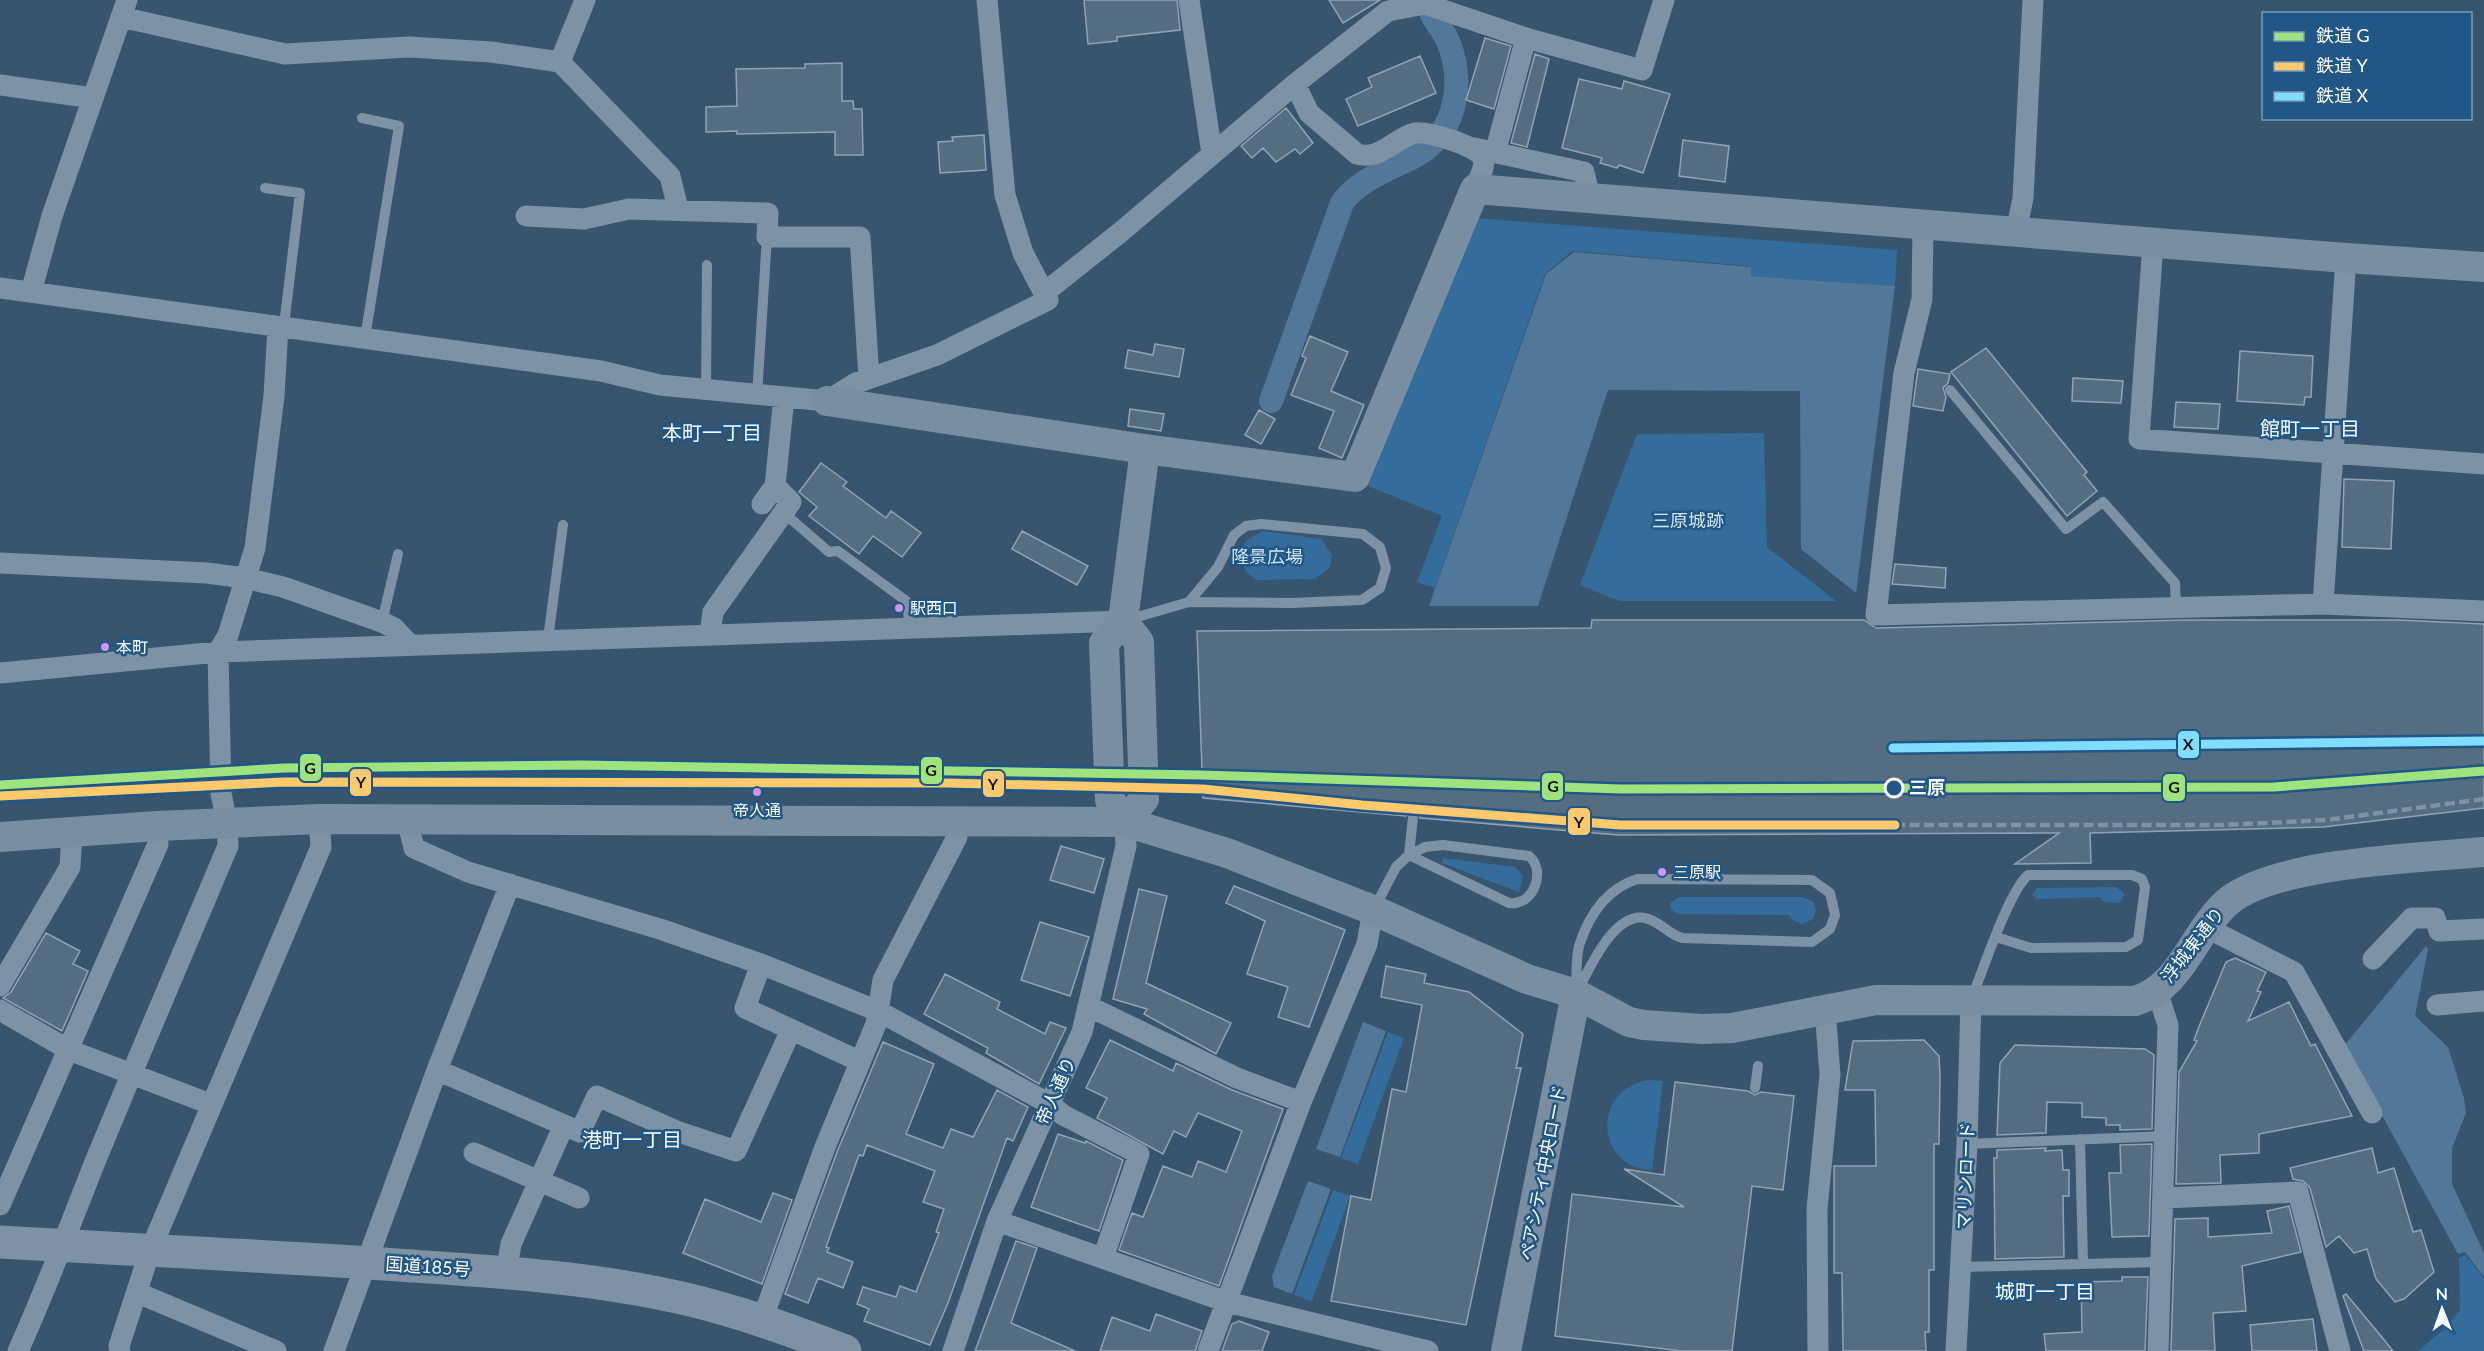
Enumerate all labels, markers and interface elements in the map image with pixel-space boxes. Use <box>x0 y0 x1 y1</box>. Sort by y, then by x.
legend <box>2262 12 2472 120</box>
text: 鉄道 G <box>2316 24 2370 46</box>
text: 鉄道 Y <box>2316 54 2369 76</box>
text: 鉄道 X <box>2316 84 2369 106</box>
district label: 館町一丁目 <box>2260 416 2360 440</box>
district label: 本町一丁目 <box>662 420 762 444</box>
park label: 三原城跡 <box>1652 509 1724 531</box>
park label: 隆景広場 <box>1231 545 1303 567</box>
place label: 駅西口 <box>910 598 958 617</box>
marker: 駅西口 <box>893 602 905 614</box>
place label: 本町 <box>116 637 148 656</box>
marker: 本町 <box>99 641 111 653</box>
line badge: X <box>2177 730 2200 759</box>
text: X <box>2183 734 2194 753</box>
line badge: G <box>299 753 322 782</box>
line badge: G <box>920 756 943 785</box>
text: G <box>304 758 316 777</box>
text: G <box>925 760 937 779</box>
line badge: Y <box>349 768 372 797</box>
line badge: Y <box>982 770 1005 798</box>
text: Y <box>355 772 367 791</box>
line badge: G <box>1541 772 1564 801</box>
line badge: G <box>2162 773 2186 802</box>
text: Y <box>987 774 999 793</box>
text: G <box>1547 776 1559 795</box>
place label: 三原 <box>1909 776 1945 798</box>
text: G <box>2168 777 2180 796</box>
marker: 三原 <box>1884 778 1904 798</box>
marker: 帝人通 <box>751 786 763 798</box>
place label: 帝人通 <box>733 800 781 819</box>
line badge: Y <box>1567 807 1591 836</box>
text: Y <box>1573 812 1585 831</box>
place label: 三原駅 <box>1673 862 1721 881</box>
marker: 三原駅 <box>1656 866 1668 878</box>
street label: 浮城東通り <box>2156 902 2229 987</box>
street label: 帝人通り <box>1030 1053 1080 1128</box>
street label: ペアシティ中央ロード <box>1514 1083 1570 1262</box>
street label: マリンロード <box>1952 1122 1978 1230</box>
district label: 港町一丁目 <box>582 1127 682 1151</box>
street label: 国道185号 <box>385 1252 471 1280</box>
district label: 城町一丁目 <box>1995 1279 2095 1303</box>
north arrow <box>2412 1279 2472 1339</box>
text: N <box>2435 1284 2448 1303</box>

